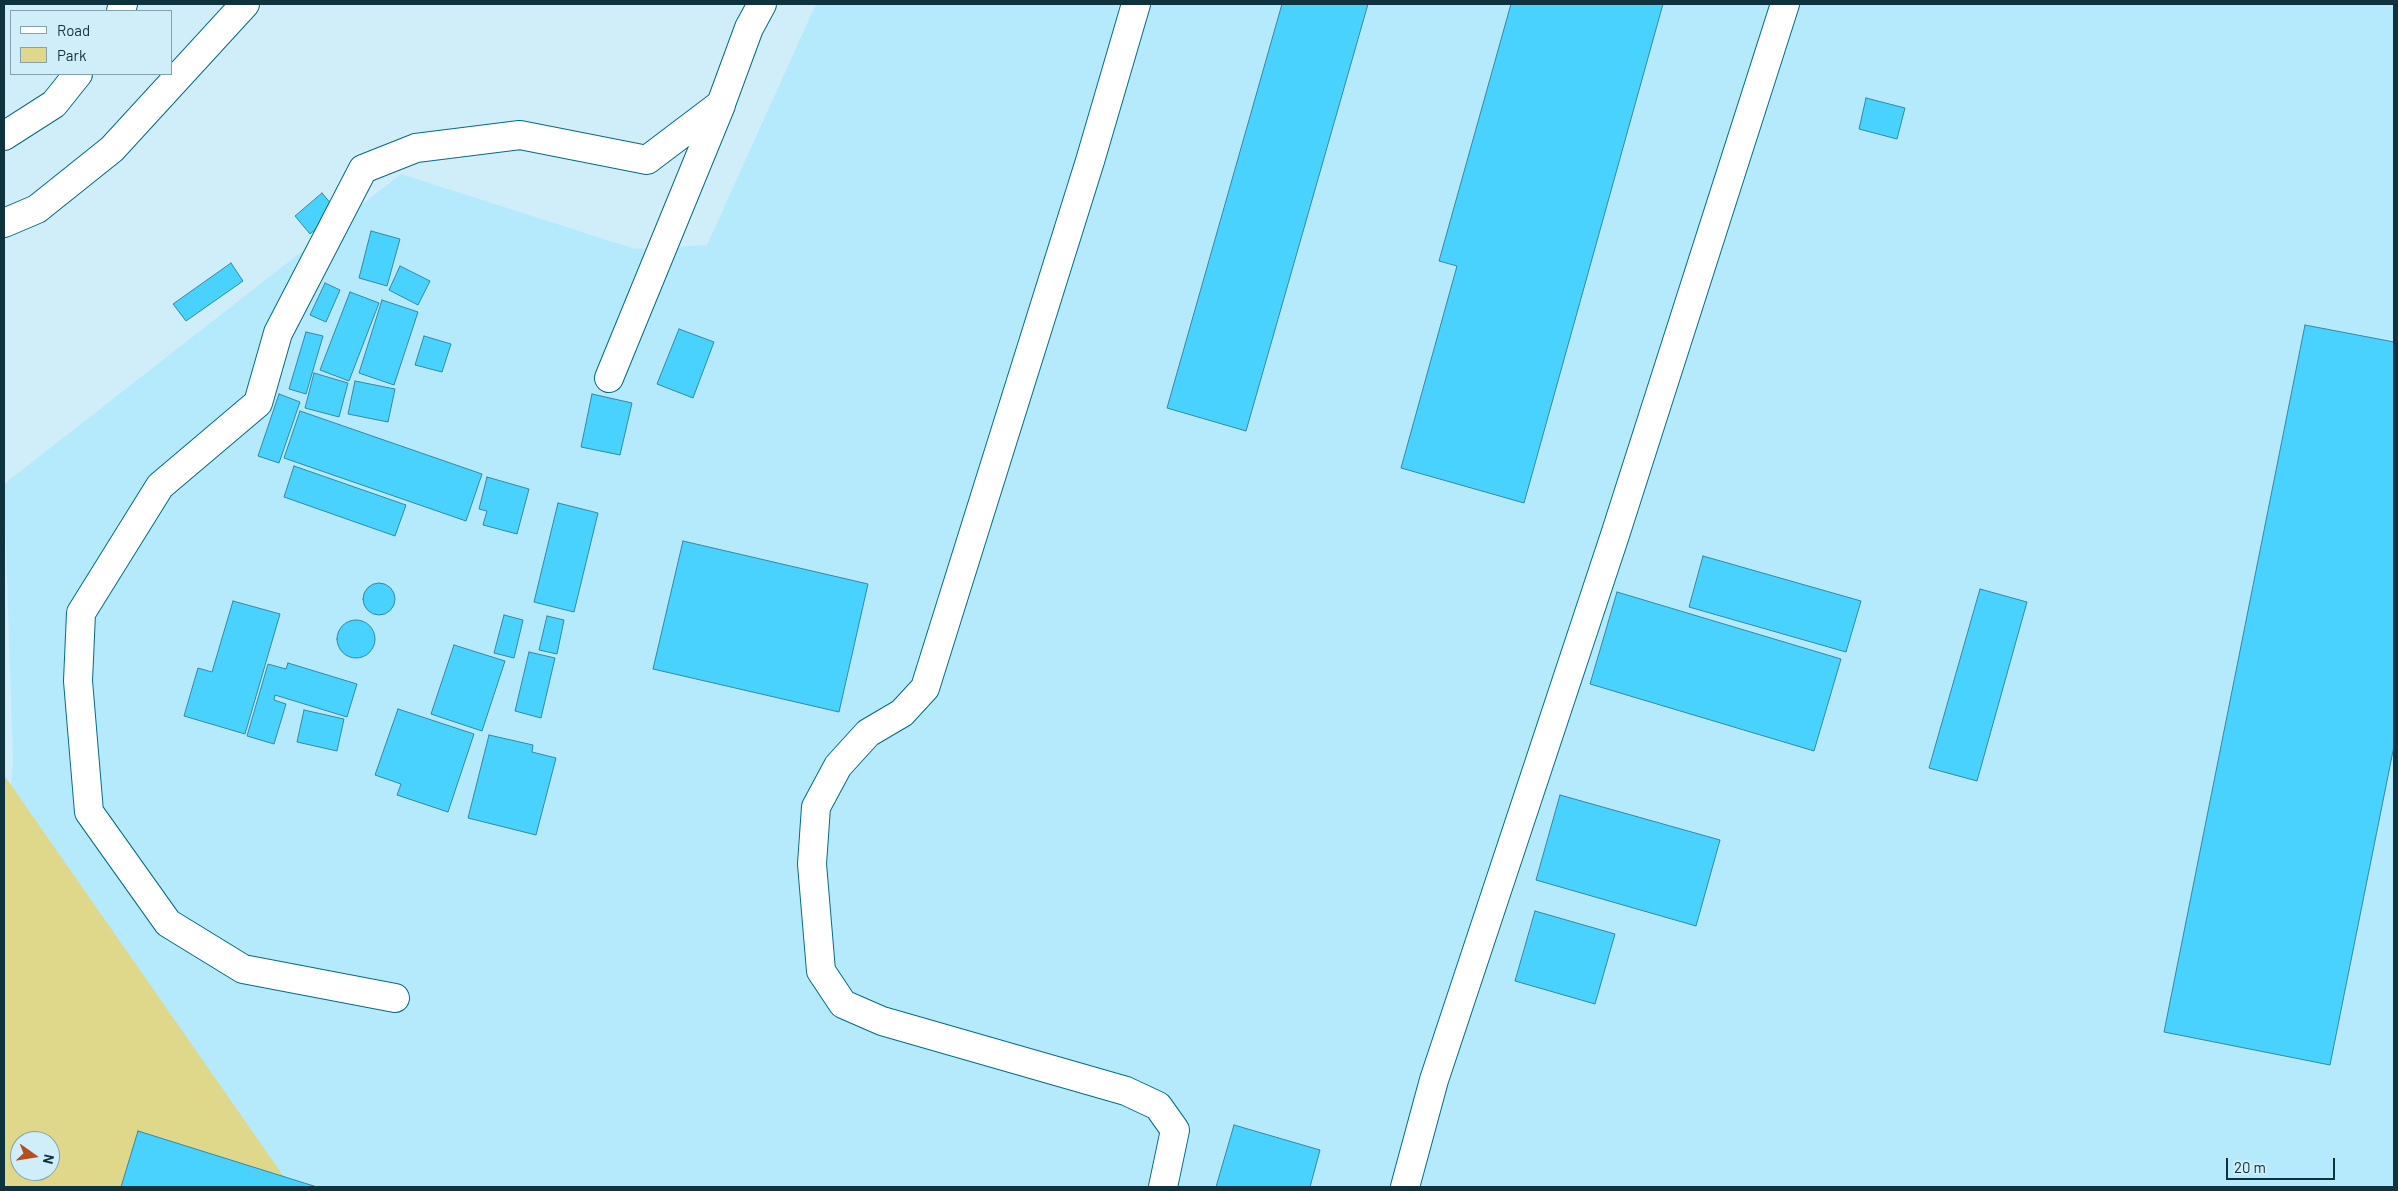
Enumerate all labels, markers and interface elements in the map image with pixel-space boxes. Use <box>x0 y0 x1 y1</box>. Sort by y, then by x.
legend <box>10 10 172 75</box>
text: Road <box>57 21 90 39</box>
text: Park <box>57 46 86 64</box>
north arrow <box>10 1131 60 1181</box>
scale bar <box>2228 1148 2337 1180</box>
text: N <box>40 1153 58 1166</box>
text: 20 m <box>2234 1158 2266 1176</box>

